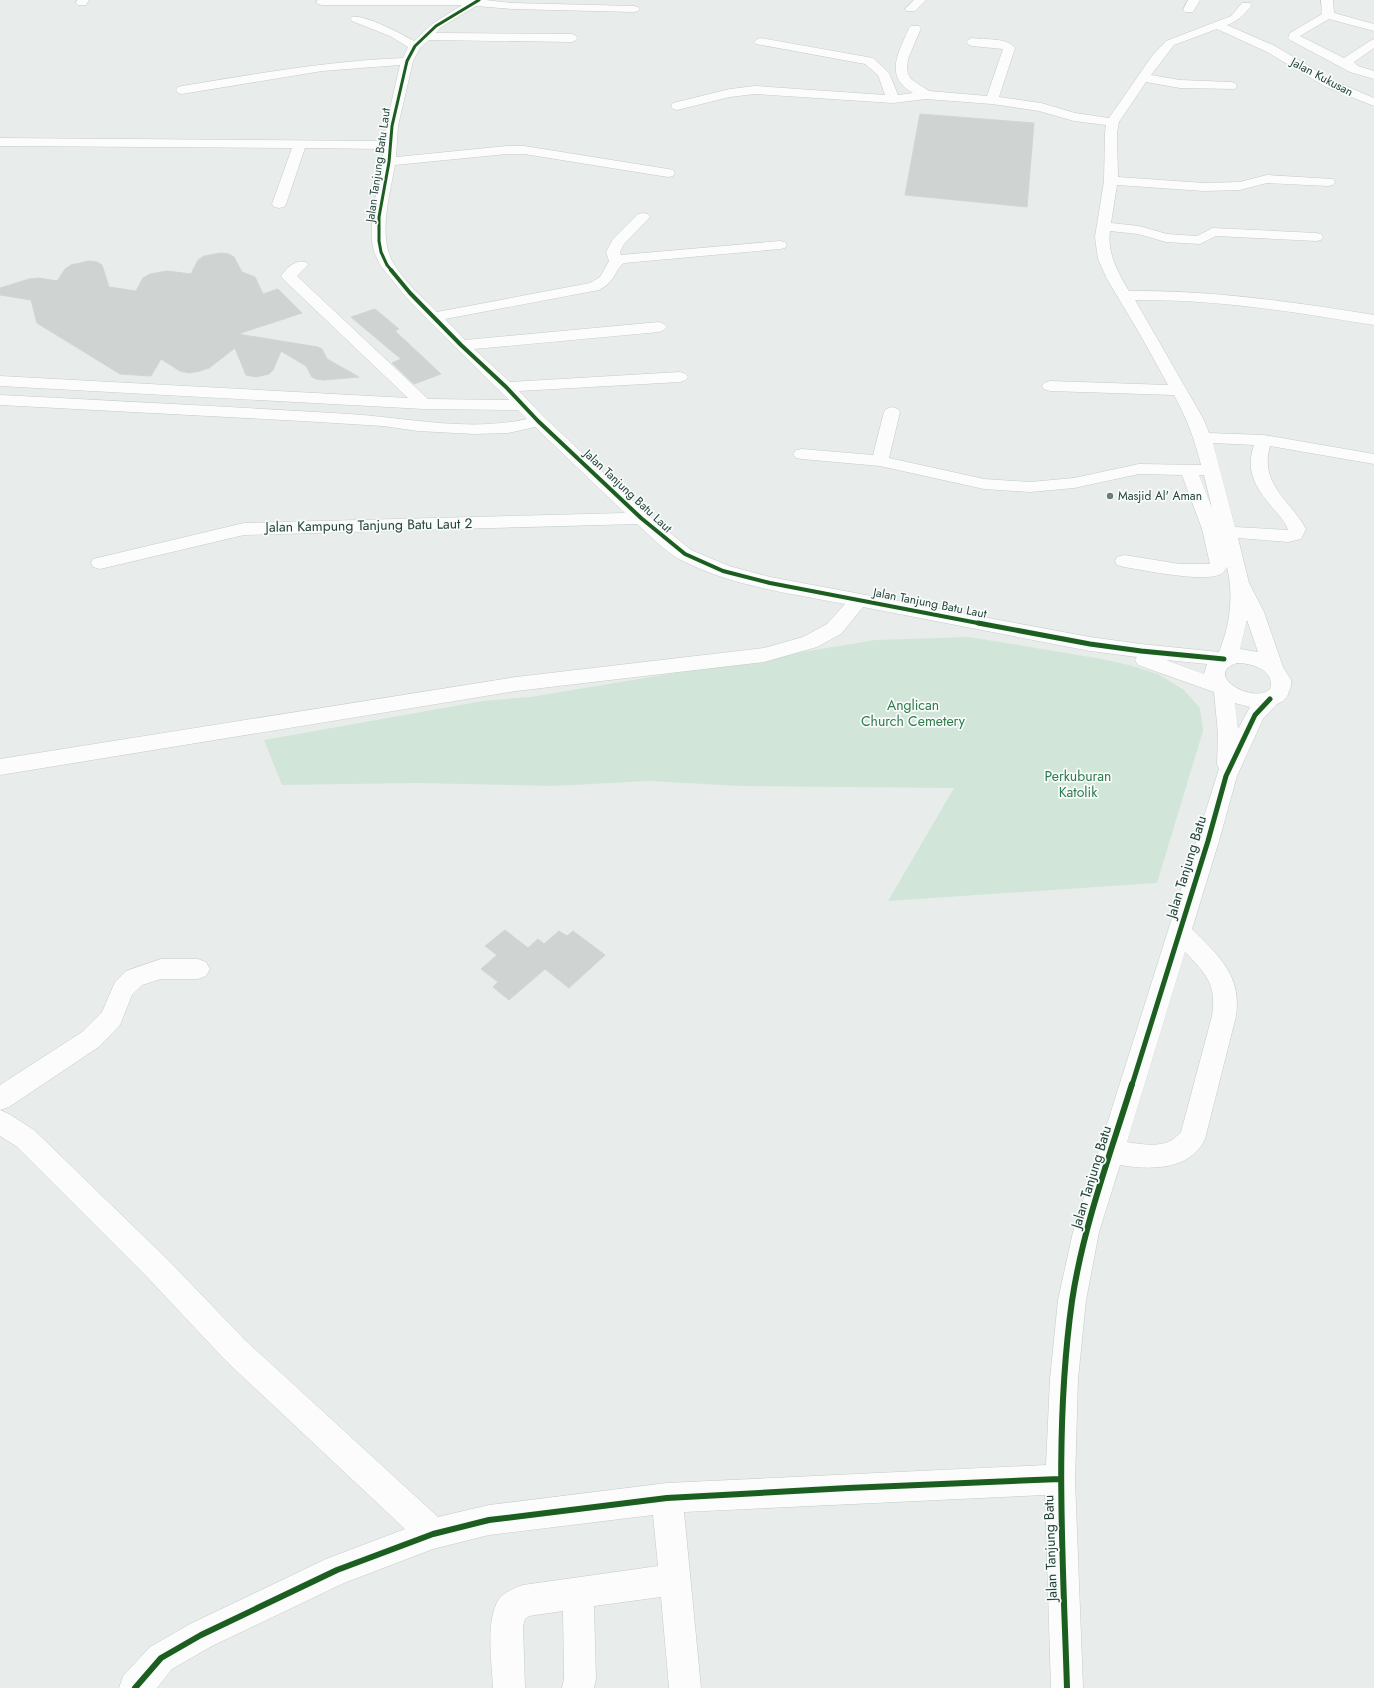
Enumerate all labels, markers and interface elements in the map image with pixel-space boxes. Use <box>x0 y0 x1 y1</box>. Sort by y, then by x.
street label: Jalan Kukusan <box>1286 52 1356 101</box>
street label: Jalan Tanjung Batu Laut <box>361 107 395 225</box>
street label: Jalan Tanjung Batu Laut <box>578 444 676 537</box>
place label: Masjid Al' Aman <box>1118 487 1202 505</box>
marker: Masjid Al' Aman <box>1105 491 1115 501</box>
street label: Jalan Kampung Tanjung Batu Laut 2 <box>263 513 473 537</box>
street label: Jalan Tanjung Batu Laut <box>870 583 988 623</box>
park label: Anglican Church Cemetery <box>861 695 966 731</box>
park label: Perkuburan Katolik <box>1045 766 1111 802</box>
street label: Jalan Tanjung Batu <box>1160 813 1211 923</box>
street label: Jalan Tanjung Batu <box>1065 1123 1116 1233</box>
street label: Jalan Tanjung Batu <box>1038 1494 1062 1604</box>

